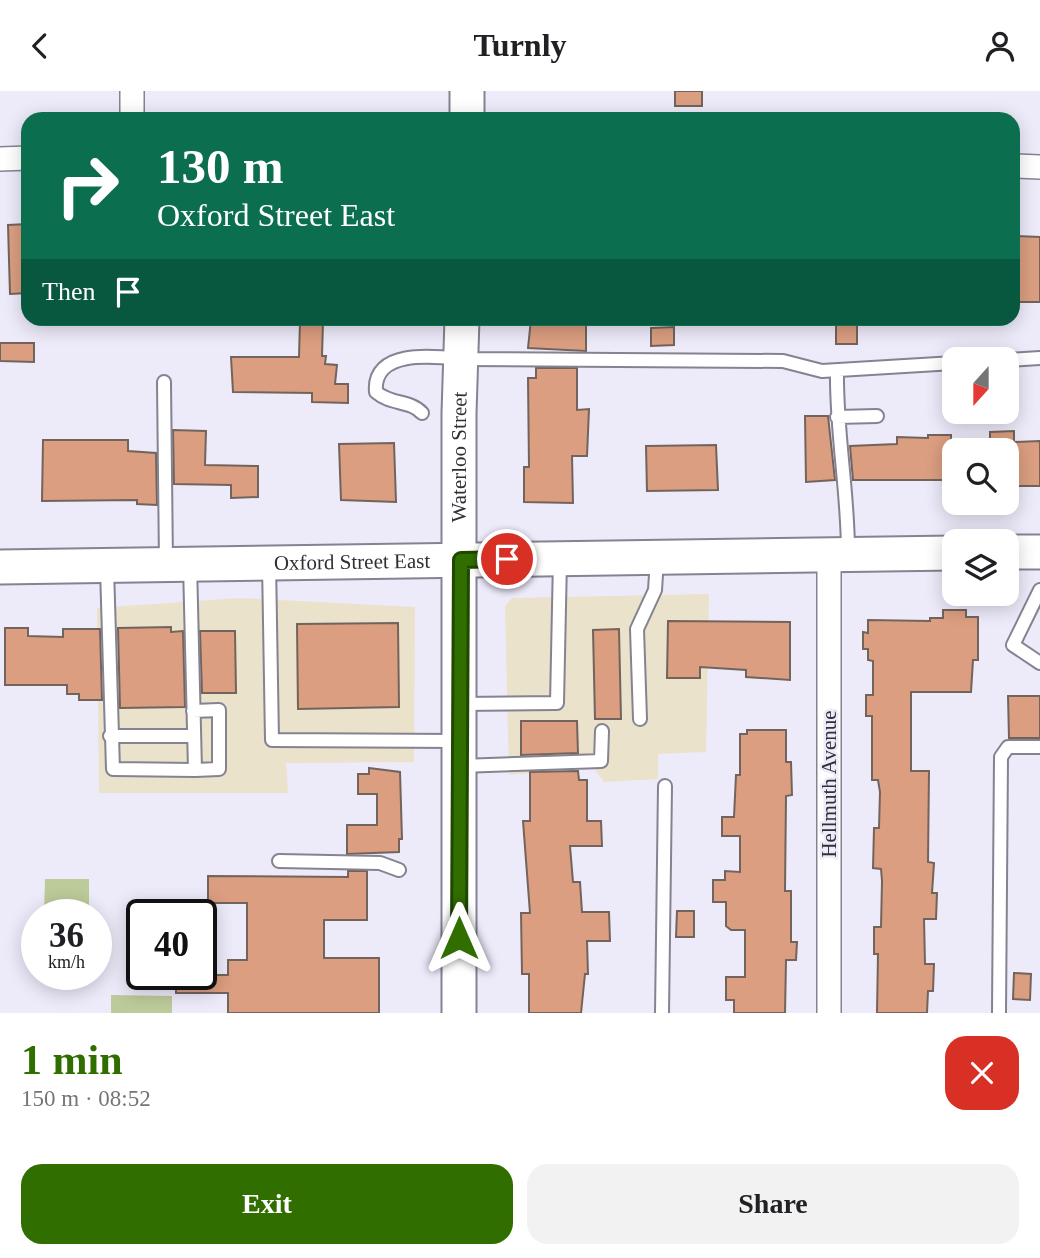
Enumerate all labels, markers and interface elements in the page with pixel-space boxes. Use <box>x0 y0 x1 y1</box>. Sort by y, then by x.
icon: back <box>21 27 59 65</box>
text: Turnly <box>473 27 567 63</box>
icon: person <box>981 27 1019 65</box>
text: 130 m <box>157 139 284 194</box>
icon: right <box>42 140 133 231</box>
text: Oxford Street East <box>157 197 395 233</box>
icon: arrive <box>109 273 147 311</box>
text: Then <box>42 277 95 306</box>
north arrow <box>942 347 1018 423</box>
map controls <box>942 347 1019 606</box>
street label: Waterloo Street <box>447 391 472 522</box>
button: search <box>942 438 1019 515</box>
pin <box>477 529 537 589</box>
button: layers <box>942 529 1019 606</box>
icon: arrive <box>488 540 526 578</box>
street label: Oxford Street East <box>274 549 430 575</box>
street label: Hellmuth Avenue <box>817 710 841 858</box>
speed limit sign: 40 <box>126 899 217 990</box>
position arrow <box>422 901 496 975</box>
text: 36 <box>49 916 84 955</box>
text: km/h <box>48 952 85 972</box>
button: close <box>945 1036 1019 1110</box>
text: 1 min <box>21 1037 123 1083</box>
text: 150 m · 08:52 <box>21 1086 151 1111</box>
button: Exit <box>21 1164 513 1244</box>
button: Share <box>527 1164 1019 1244</box>

